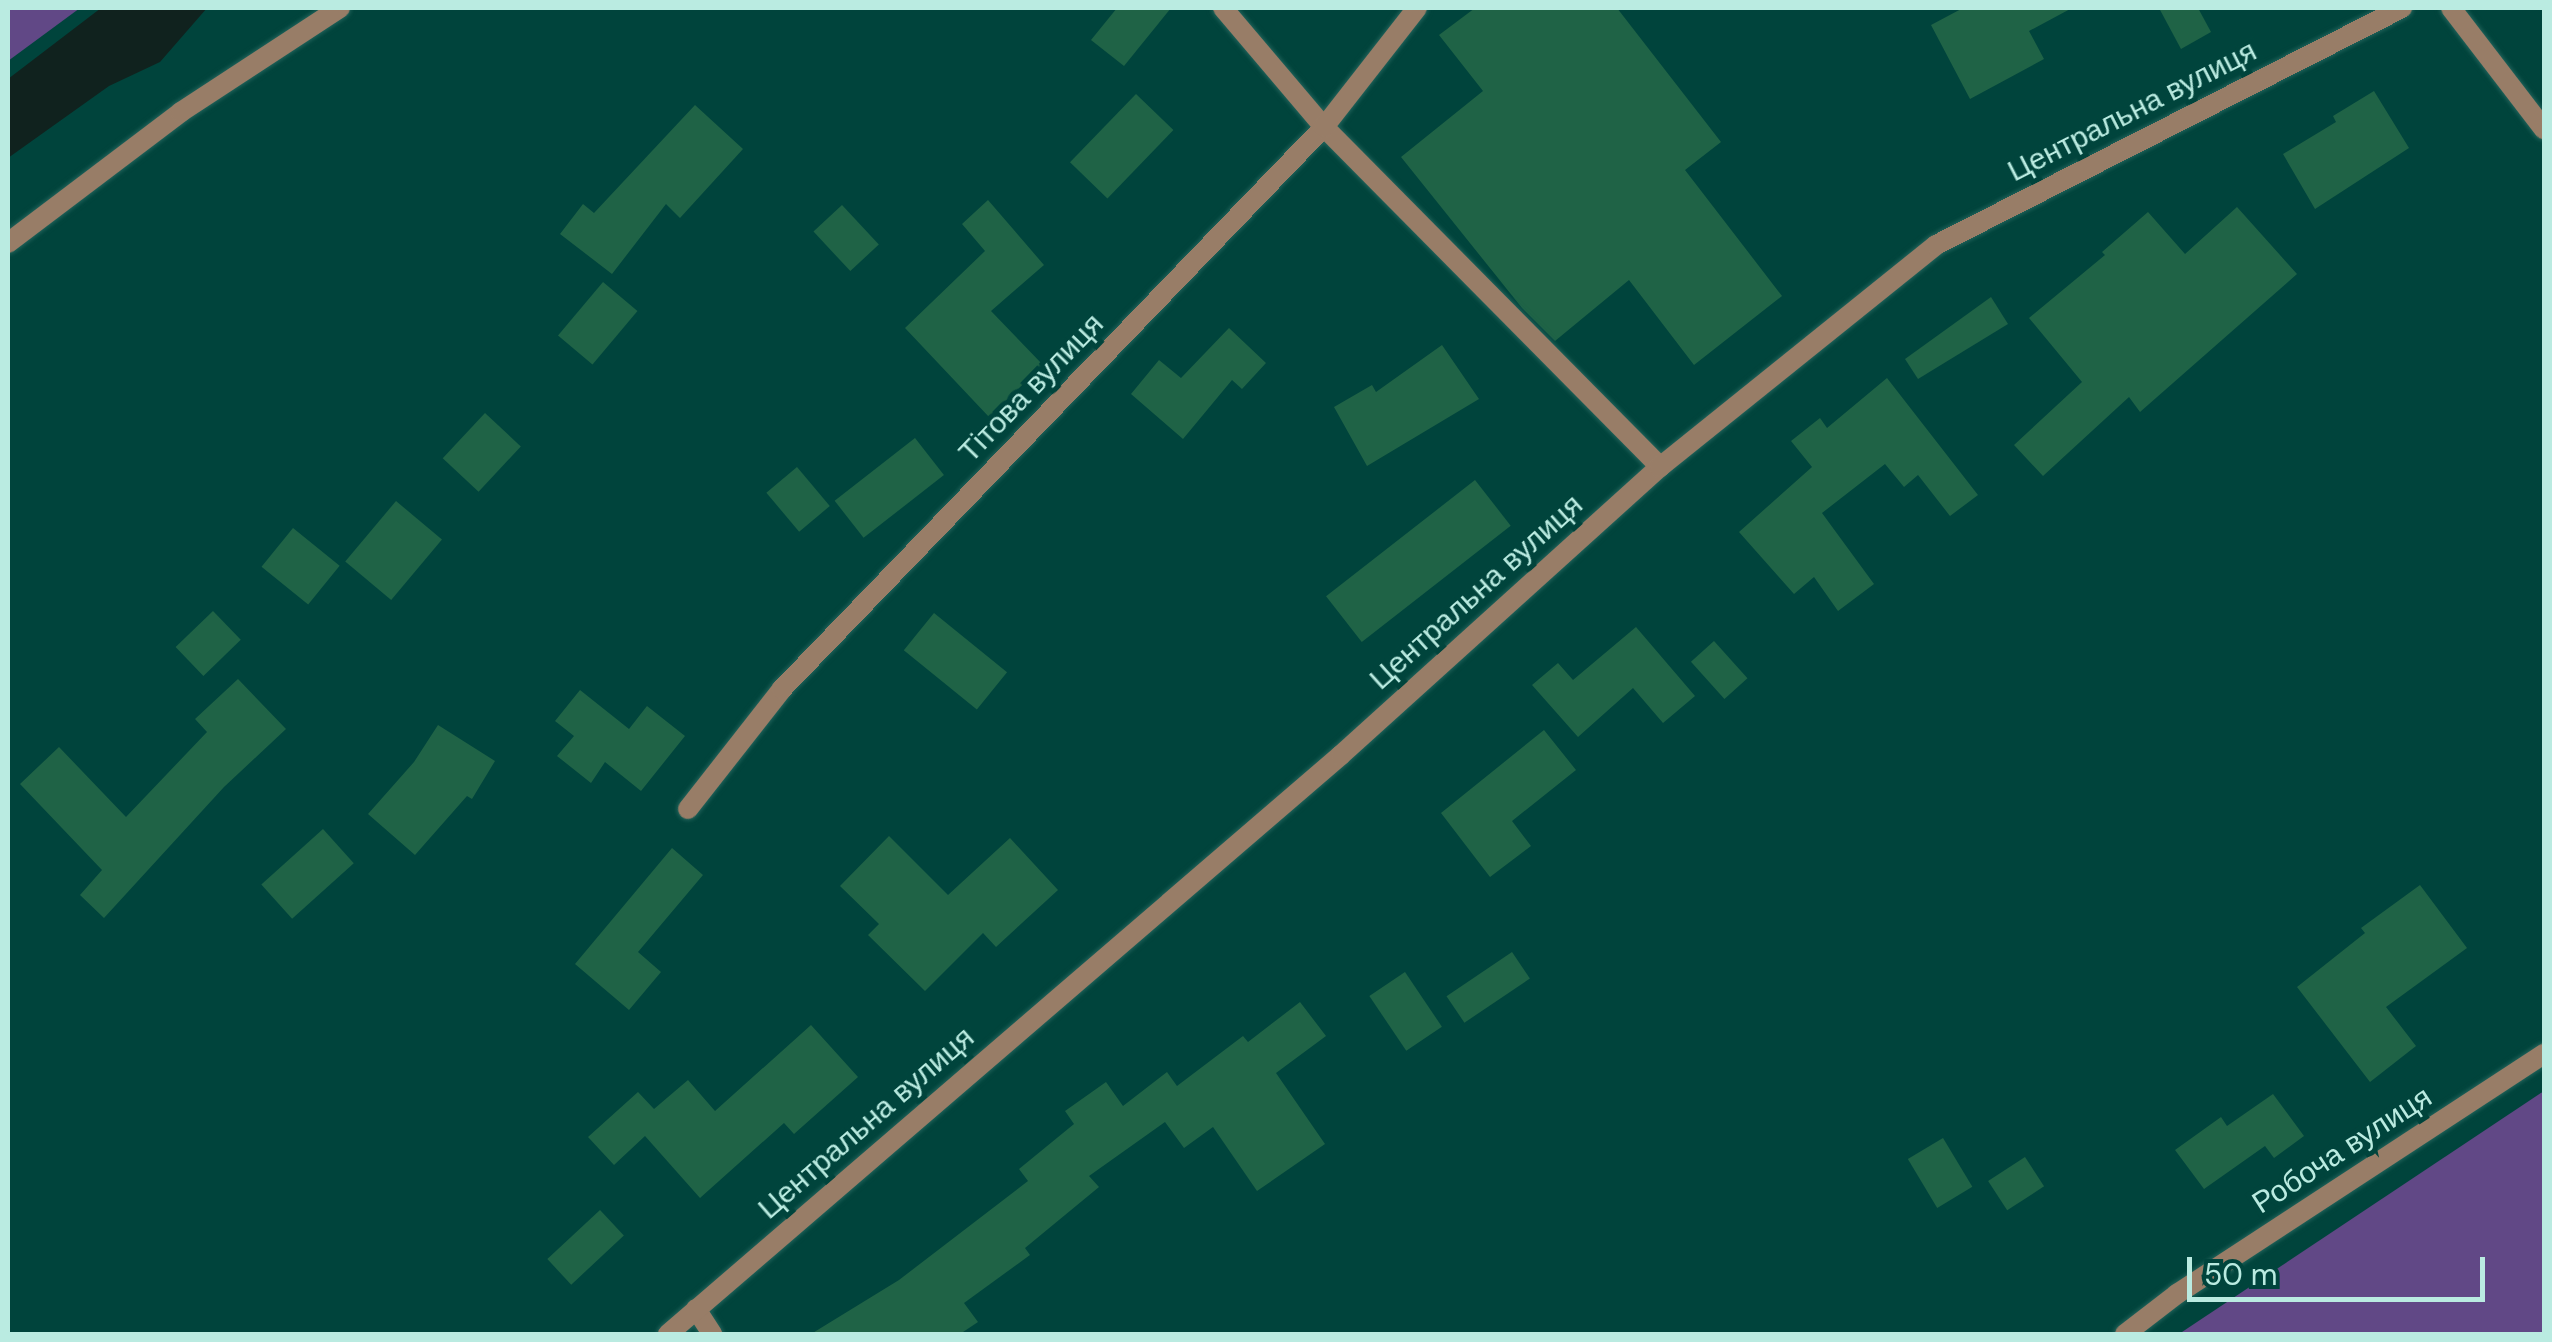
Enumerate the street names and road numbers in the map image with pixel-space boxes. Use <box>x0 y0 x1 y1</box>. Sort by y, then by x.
street label: Центральна вулиця <box>2002 33 2262 189</box>
street label: Тітова вулиця <box>951 306 1111 470</box>
street label: Центральна вулиця <box>1362 487 1590 697</box>
street label: Центральна вулиця <box>751 1019 981 1227</box>
street label: Робоча вулиця <box>2246 1079 2438 1221</box>

